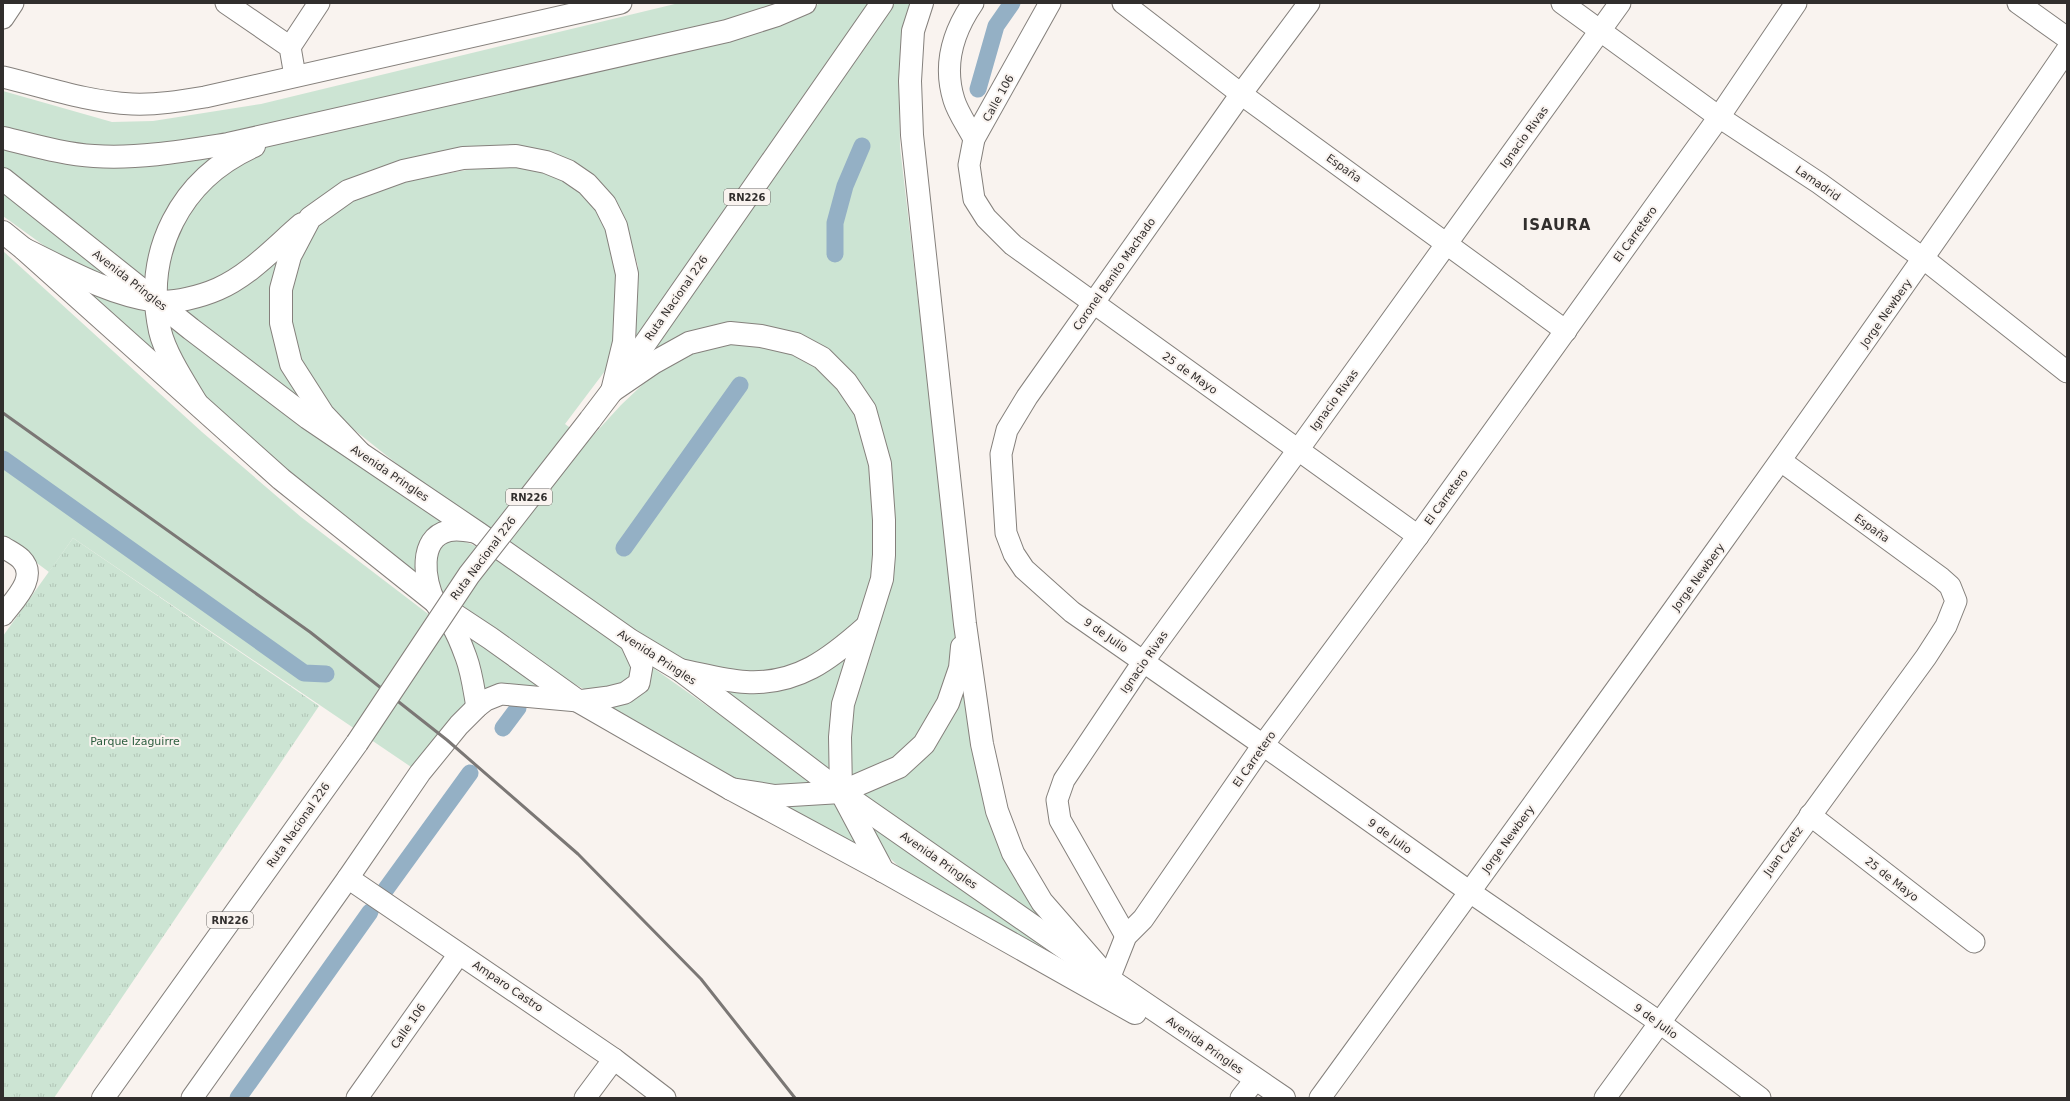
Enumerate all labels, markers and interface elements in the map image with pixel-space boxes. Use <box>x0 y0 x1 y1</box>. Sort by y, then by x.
street label: Calle 106 <box>980 72 1017 124</box>
street label: Ignacio Rivas <box>1498 104 1551 171</box>
street label: España <box>1324 151 1364 185</box>
street label: Lamadrid <box>1793 163 1843 204</box>
road number: RN226 <box>724 189 770 205</box>
street label: El Carretero <box>1611 204 1660 265</box>
street label: Coronel Benito Machado <box>1071 215 1158 333</box>
district label: ISAURA <box>1523 216 1591 234</box>
street label: Avenida Pringles <box>90 247 170 314</box>
street label: Ruta Nacional 226 <box>642 253 711 343</box>
street label: Jorge Newbery <box>1857 276 1915 351</box>
street label: 25 de Mayo <box>1160 350 1220 397</box>
street label: Ignacio Rivas <box>1308 367 1361 434</box>
street label: Avenida Pringles <box>348 443 431 504</box>
street label: El Carretero <box>1422 467 1471 528</box>
road number: RN226 <box>506 489 552 505</box>
street label: España <box>1852 511 1892 545</box>
street label: Ruta Nacional 226 <box>448 514 519 602</box>
street label: Jorge Newbery <box>1669 541 1728 614</box>
street label: 9 de Julio <box>1081 616 1130 655</box>
street label: Avenida Pringles <box>615 627 699 688</box>
street label: Ignacio Rivas <box>1118 628 1171 696</box>
street label: El Carretero <box>1230 729 1279 790</box>
park label: Parque Izaguirre <box>90 735 180 748</box>
street label: Ruta Nacional 226 <box>264 780 333 870</box>
street label: Jorge Newbery <box>1479 803 1538 876</box>
street label: 9 de Julio <box>1365 816 1414 857</box>
street label: Juan Czetz <box>1761 824 1806 879</box>
street label: Avenida Pringles <box>898 829 980 892</box>
street label: 25 de Mayo <box>1862 855 1921 904</box>
road number: RN226 <box>207 912 253 928</box>
street label: Amparo Castro <box>470 958 546 1015</box>
street label: Calle 106 <box>388 1001 429 1051</box>
street label: 9 de Julio <box>1631 1001 1680 1042</box>
street label: Avenida Pringles <box>1164 1014 1246 1077</box>

